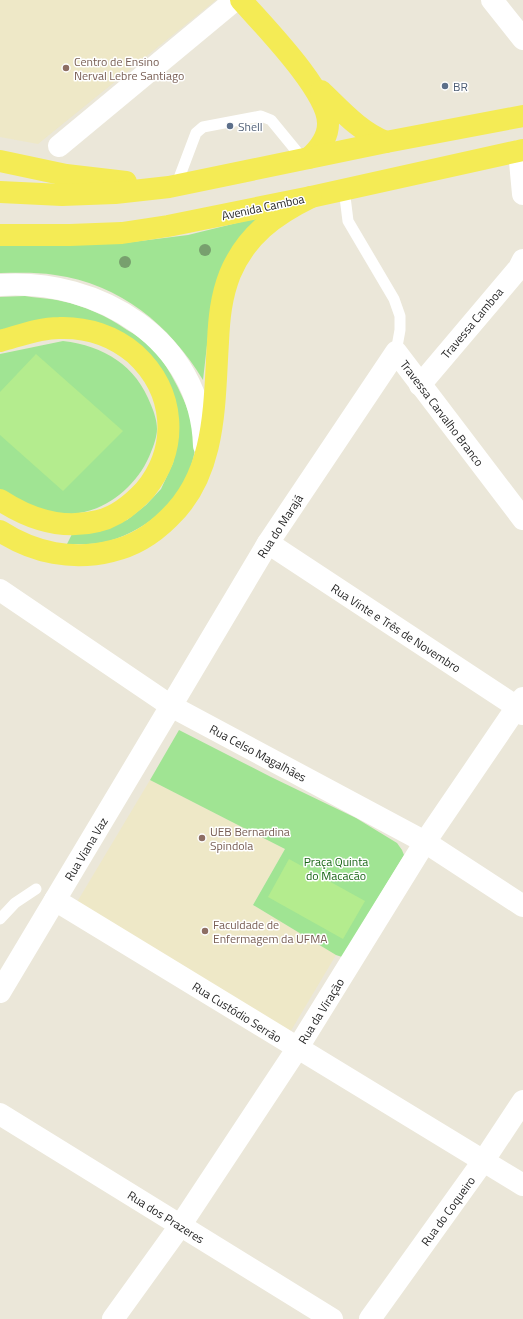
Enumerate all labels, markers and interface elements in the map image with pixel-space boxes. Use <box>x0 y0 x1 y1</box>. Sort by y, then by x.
place label: Centro de Ensino Nerval Lebre Santiago <box>74 52 184 85</box>
marker: Centro de Ensino Nerval Lebre Santiago <box>61 63 71 73</box>
place label: BR <box>453 77 468 96</box>
marker: BR <box>440 81 450 91</box>
place label: Shell <box>238 117 263 136</box>
marker: Shell <box>225 121 235 131</box>
street label: Avenida Camboa <box>220 189 306 225</box>
street label: Travessa Camboa <box>436 283 508 363</box>
street label: Travessa Carvalho Branco <box>396 356 488 470</box>
street label: Rua do Marajá <box>252 490 308 562</box>
street label: Rua Vinte e Três de Novembro <box>327 579 465 677</box>
street label: Rua Celso Magalhães <box>206 719 310 787</box>
street label: Rua Viana Vaz <box>60 814 112 884</box>
place label: UEB Bernardina Spindola <box>210 822 290 855</box>
marker: UEB Bernardina Spindola <box>197 833 207 843</box>
park label: Praça Quinta do Macacão <box>304 852 368 885</box>
place label: Faculdade de Enfermagem da UFMA <box>213 915 327 948</box>
marker: Faculdade de Enfermagem da UFMA <box>200 926 210 936</box>
street label: Rua da Viração <box>293 974 349 1048</box>
street label: Rua Custódio Serrão <box>189 977 285 1047</box>
street label: Rua do Coqueiro <box>416 1172 480 1250</box>
street label: Rua dos Prazeres <box>124 1186 209 1249</box>

